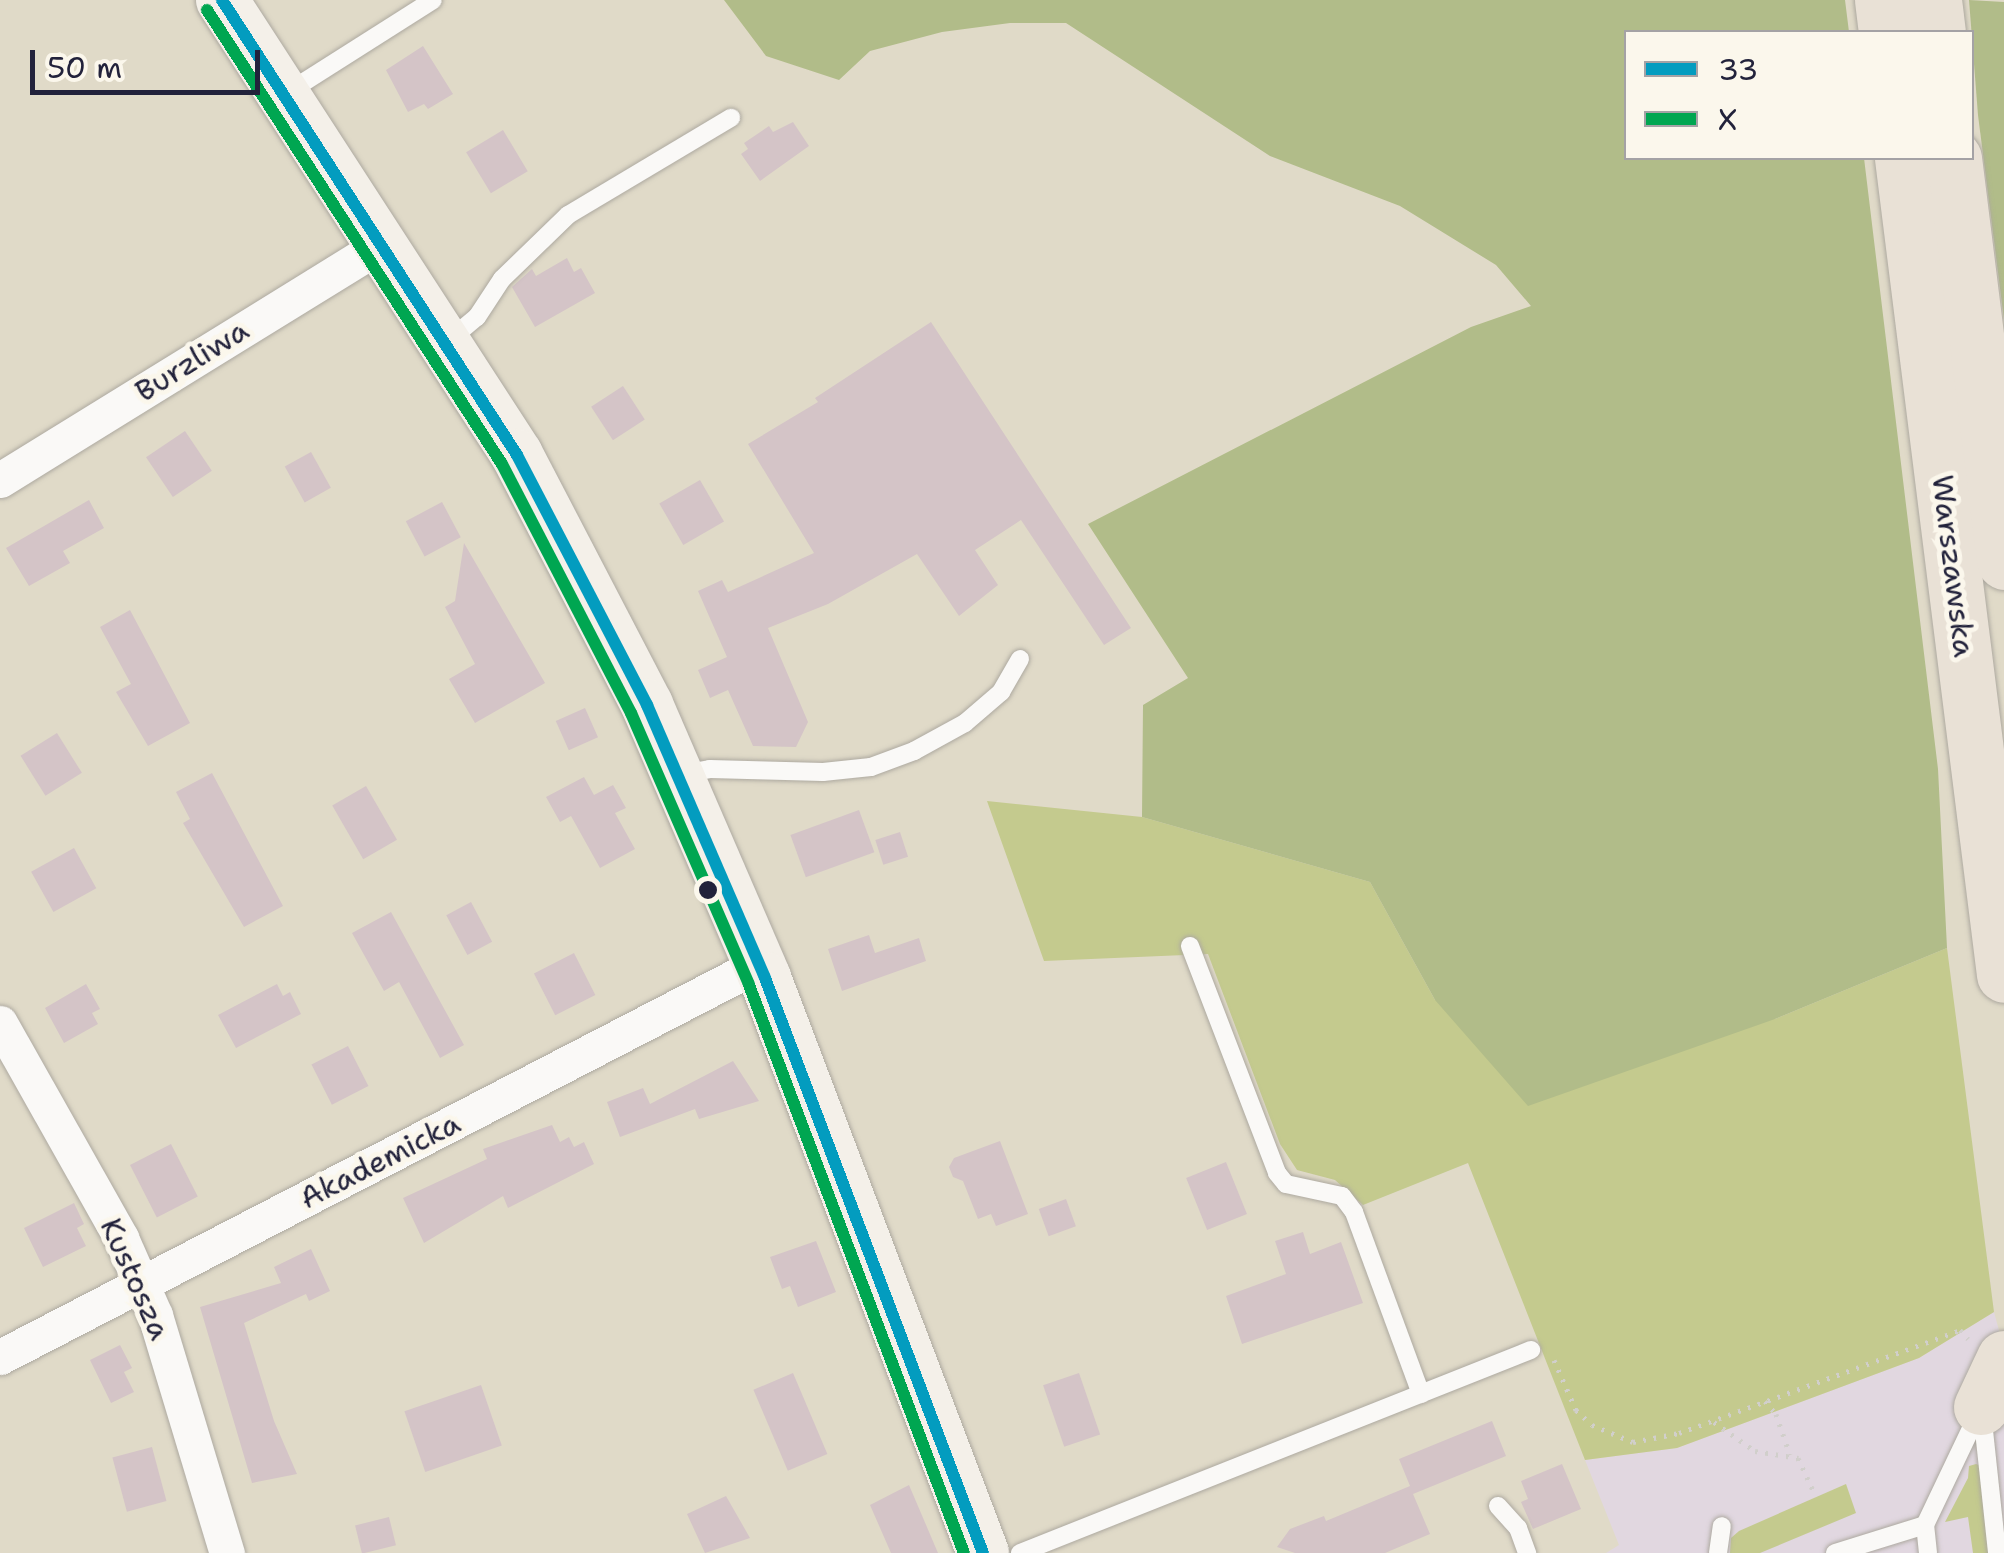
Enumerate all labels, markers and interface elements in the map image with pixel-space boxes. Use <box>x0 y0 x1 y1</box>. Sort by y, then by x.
scale bar <box>35 30 265 92</box>
legend <box>1624 30 1974 160</box>
text: 50 m <box>47 47 122 88</box>
text: 33 <box>1718 49 1758 90</box>
text: X <box>1718 99 1737 140</box>
street label: Burzliwa <box>129 312 255 410</box>
street label: Warszawska <box>1924 473 1982 659</box>
unlabelled marker <box>698 880 718 900</box>
street label: Akademicka <box>294 1105 466 1217</box>
street label: Kustosza <box>92 1213 178 1345</box>

